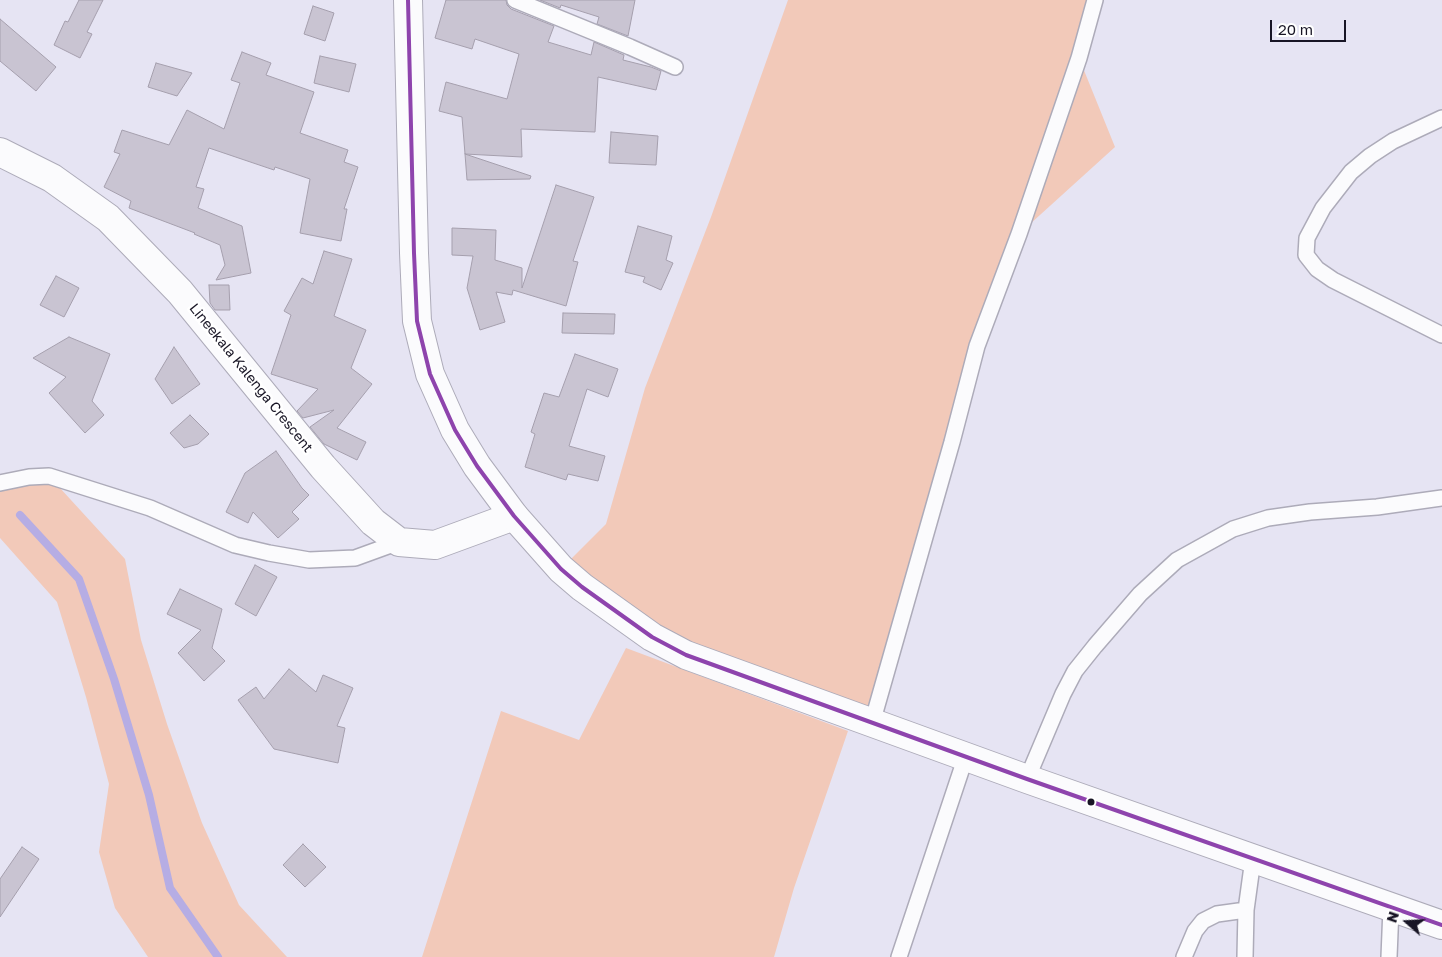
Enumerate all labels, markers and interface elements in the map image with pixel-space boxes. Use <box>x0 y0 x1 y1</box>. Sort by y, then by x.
scale bar <box>1272 10 1348 42</box>
text: 20 m <box>1278 20 1313 38</box>
street label: Lineekala Kalenga Crescent <box>186 300 316 456</box>
unlabelled marker <box>1086 797 1096 807</box>
north arrow <box>1382 897 1432 947</box>
text: N <box>1383 909 1402 925</box>

